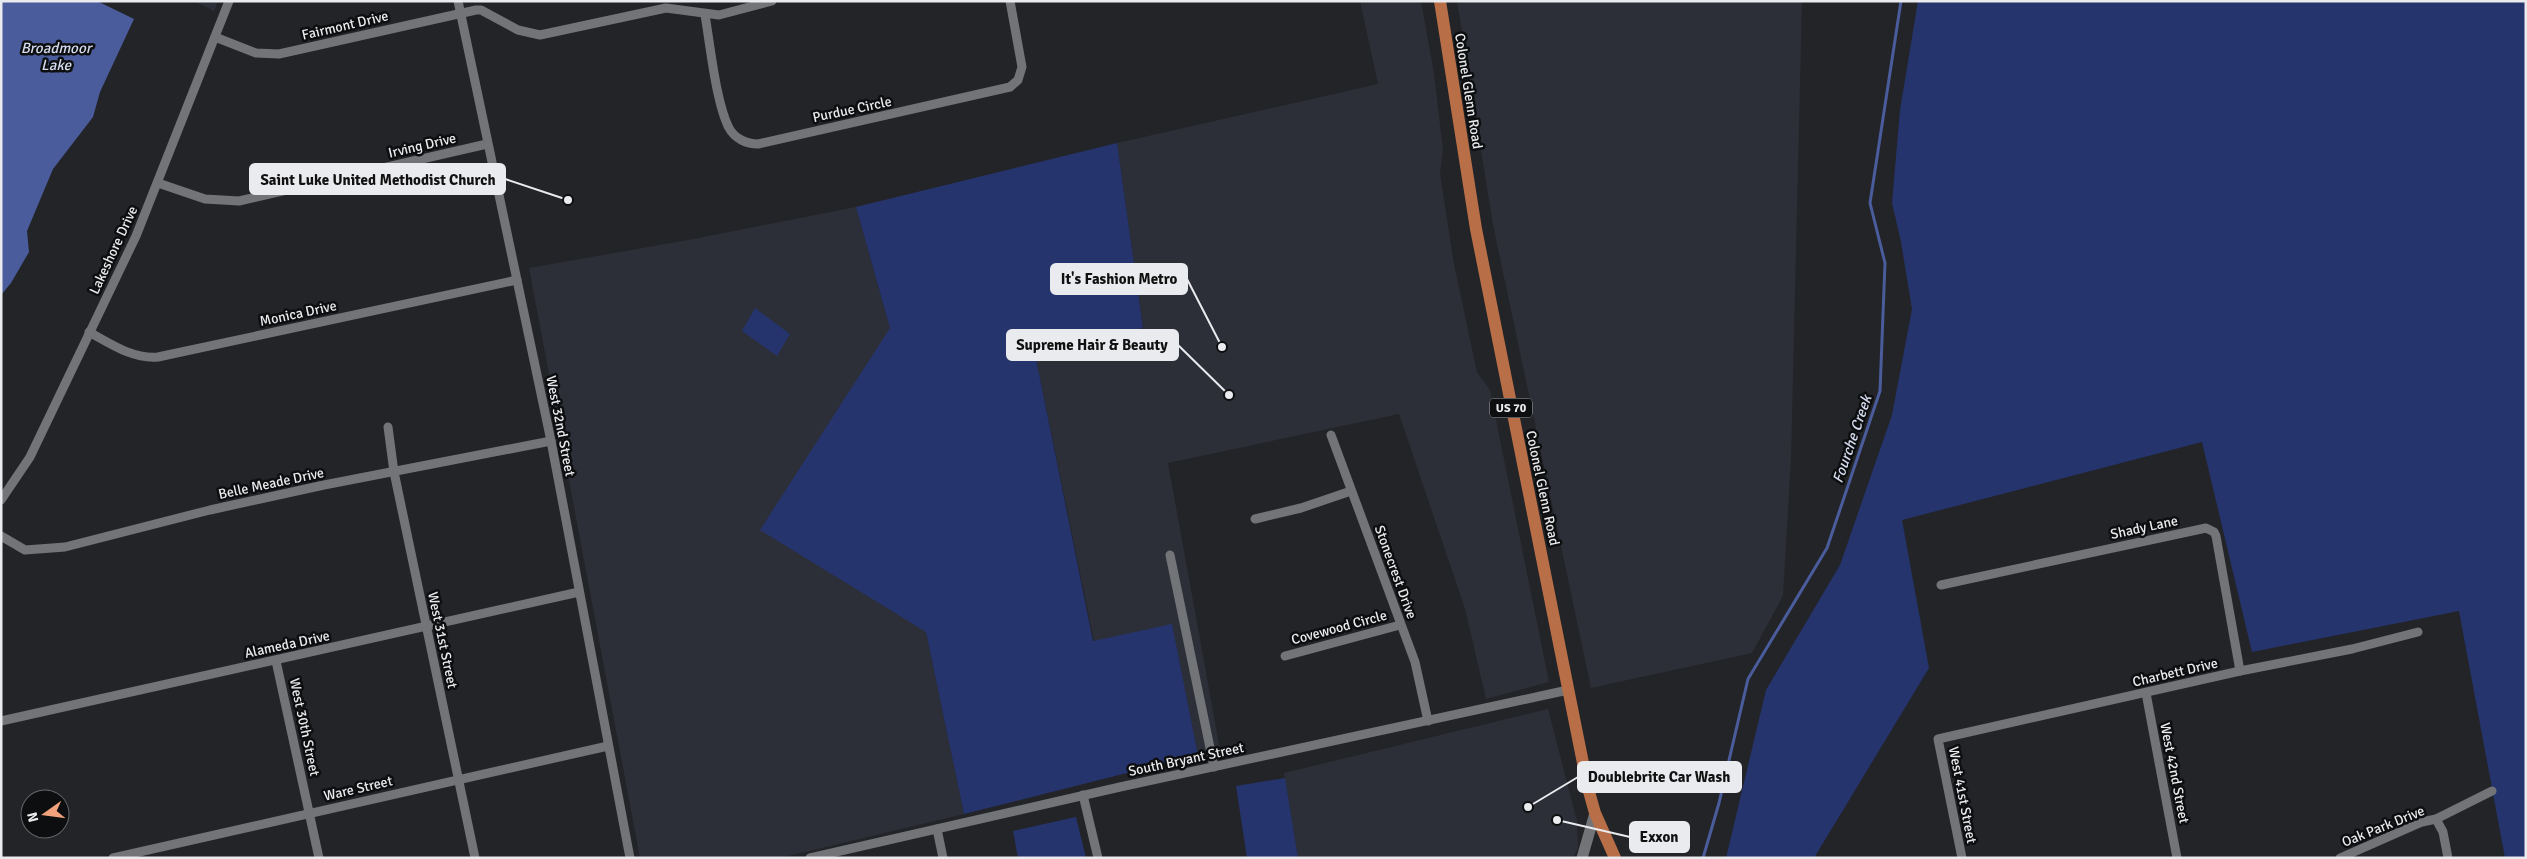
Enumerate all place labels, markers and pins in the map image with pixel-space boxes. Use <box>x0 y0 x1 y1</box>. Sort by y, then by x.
callout: Saint Luke United Methodist Church <box>250 164 505 194</box>
callout: It's Fashion Metro <box>1051 264 1187 294</box>
callout: Supreme Hair & Beauty <box>1007 330 1178 360</box>
callout: Doublebrite Car Wash <box>1578 762 1741 792</box>
callout: Exxon <box>1630 822 1689 852</box>

